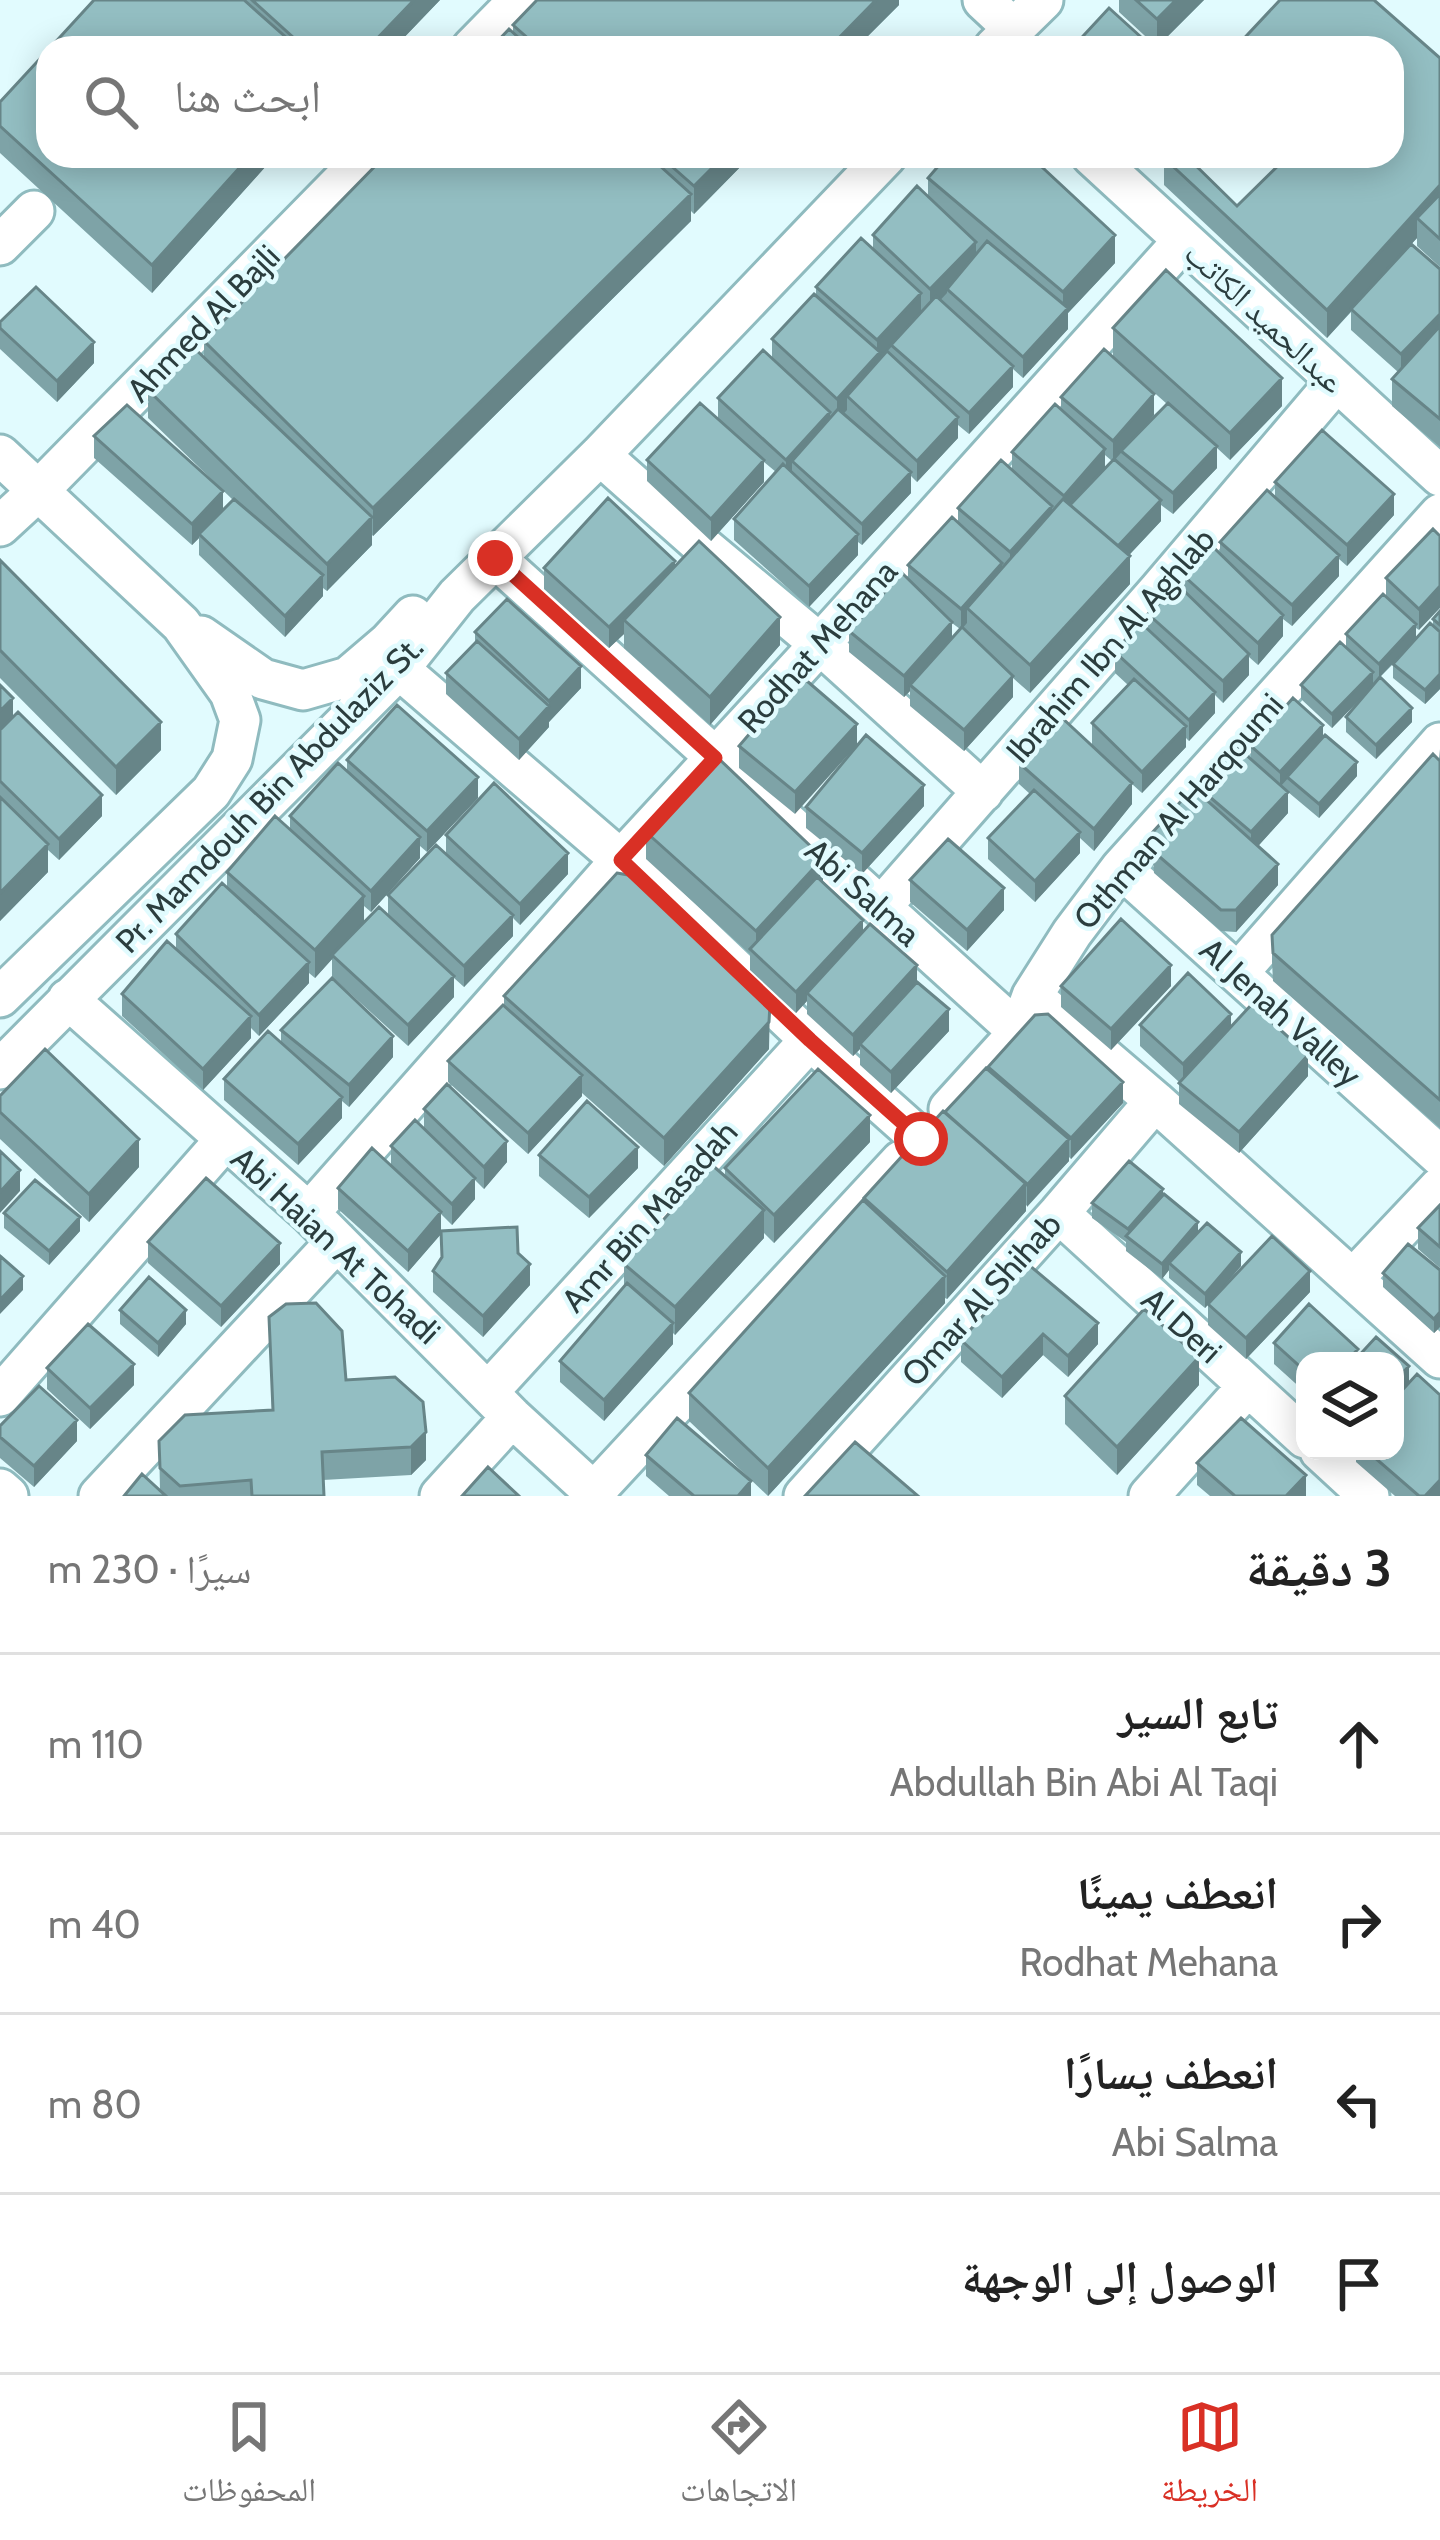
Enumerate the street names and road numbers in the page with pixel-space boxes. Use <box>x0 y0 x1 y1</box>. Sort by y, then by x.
street label: عبدالحميد الكاتب <box>1177 233 1353 401</box>
street label: Ahmed Al Bajli <box>118 236 288 410</box>
street label: Ibrahim Ibn Al Aghlab <box>997 520 1223 770</box>
street label: Rodhat Mehana <box>729 551 905 741</box>
street label: Pr. Mamdouh Bin Abdulaziz St. <box>107 627 431 961</box>
street label: Othman Al Harqoumi <box>1065 685 1291 937</box>
street label: Abi Salma <box>797 830 929 954</box>
street label: Al Jenah Valley <box>1192 929 1370 1095</box>
street label: Amr Bin Masadah <box>553 1112 745 1320</box>
street label: Abi Haian At Tohadi <box>223 1138 449 1352</box>
street label: Omar Al Shihab <box>893 1204 1069 1394</box>
street label: Al Deri <box>1134 1279 1230 1371</box>

